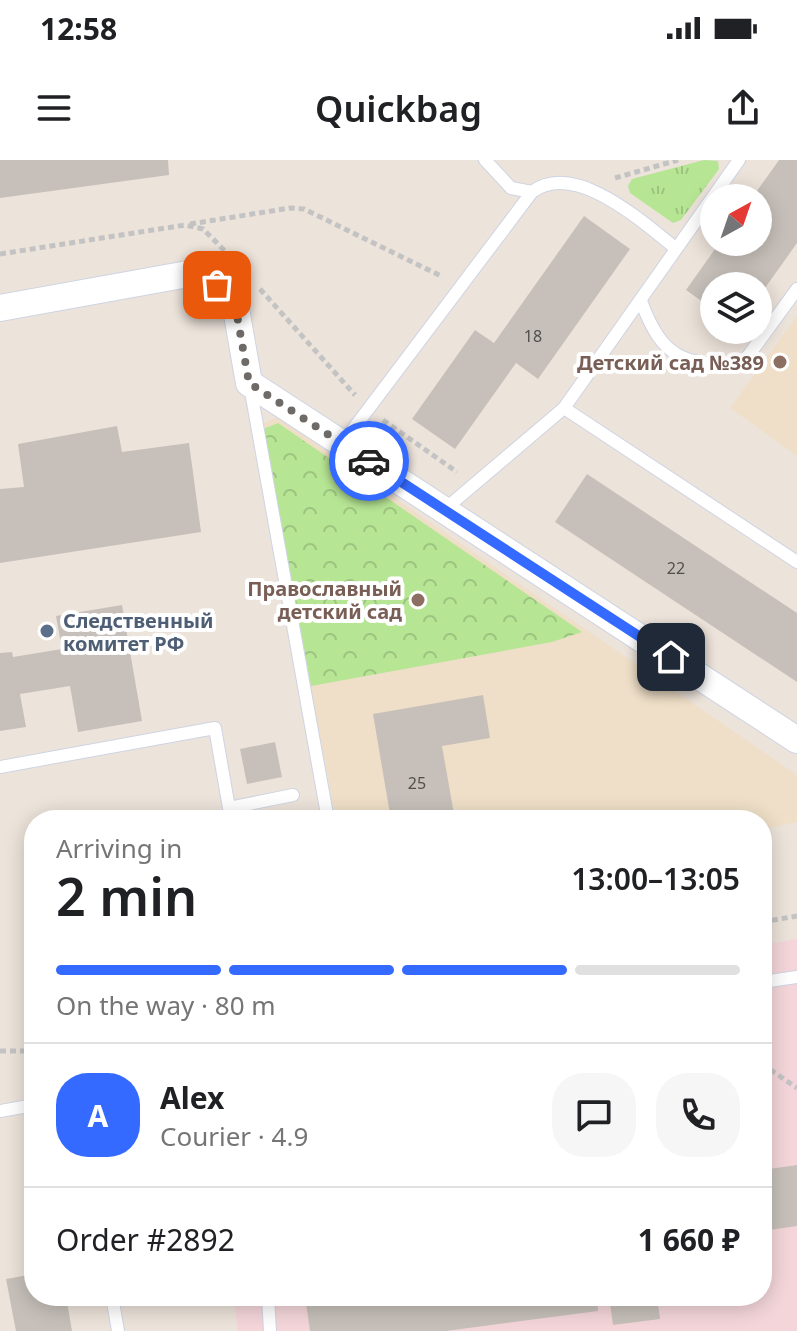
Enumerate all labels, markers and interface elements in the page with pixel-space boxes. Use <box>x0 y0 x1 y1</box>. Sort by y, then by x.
text: 12:58 <box>40 8 117 49</box>
text: Quickbag <box>315 84 482 133</box>
icon: menu <box>32 86 76 130</box>
icon: share <box>721 86 765 130</box>
north arrow <box>700 184 772 256</box>
map controls <box>700 184 772 344</box>
pin <box>183 251 251 319</box>
icon: bag <box>195 263 239 307</box>
button: layers <box>700 272 772 344</box>
house number: 18 <box>524 325 542 347</box>
place label: Детский сад №389 <box>577 349 764 376</box>
marker: Детский сад №389 <box>771 353 789 371</box>
courier <box>329 421 409 501</box>
icon: car <box>347 439 391 483</box>
house number: 22 <box>667 557 685 579</box>
place label: Православный детский сад <box>247 575 402 625</box>
marker: Православный детский сад <box>409 591 427 609</box>
place label: Следственный комитет РФ <box>63 607 214 657</box>
marker: Следственный комитет РФ <box>38 622 56 640</box>
pin <box>637 623 705 691</box>
icon: home <box>649 635 693 679</box>
house number: 25 <box>408 772 426 794</box>
text: Arriving in <box>56 830 182 866</box>
text: 13:00–13:05 <box>571 858 740 899</box>
text: 2 min <box>56 860 197 931</box>
text: On the way · 80 m <box>56 987 276 1023</box>
button: chat <box>552 1073 636 1157</box>
button: phone <box>656 1073 740 1157</box>
text: Alex <box>160 1077 224 1118</box>
text: A <box>88 1095 108 1136</box>
text: Courier · 4.9 <box>160 1118 308 1154</box>
text: Order #2892 <box>56 1219 235 1260</box>
text: 1 660 ₽ <box>638 1219 740 1260</box>

